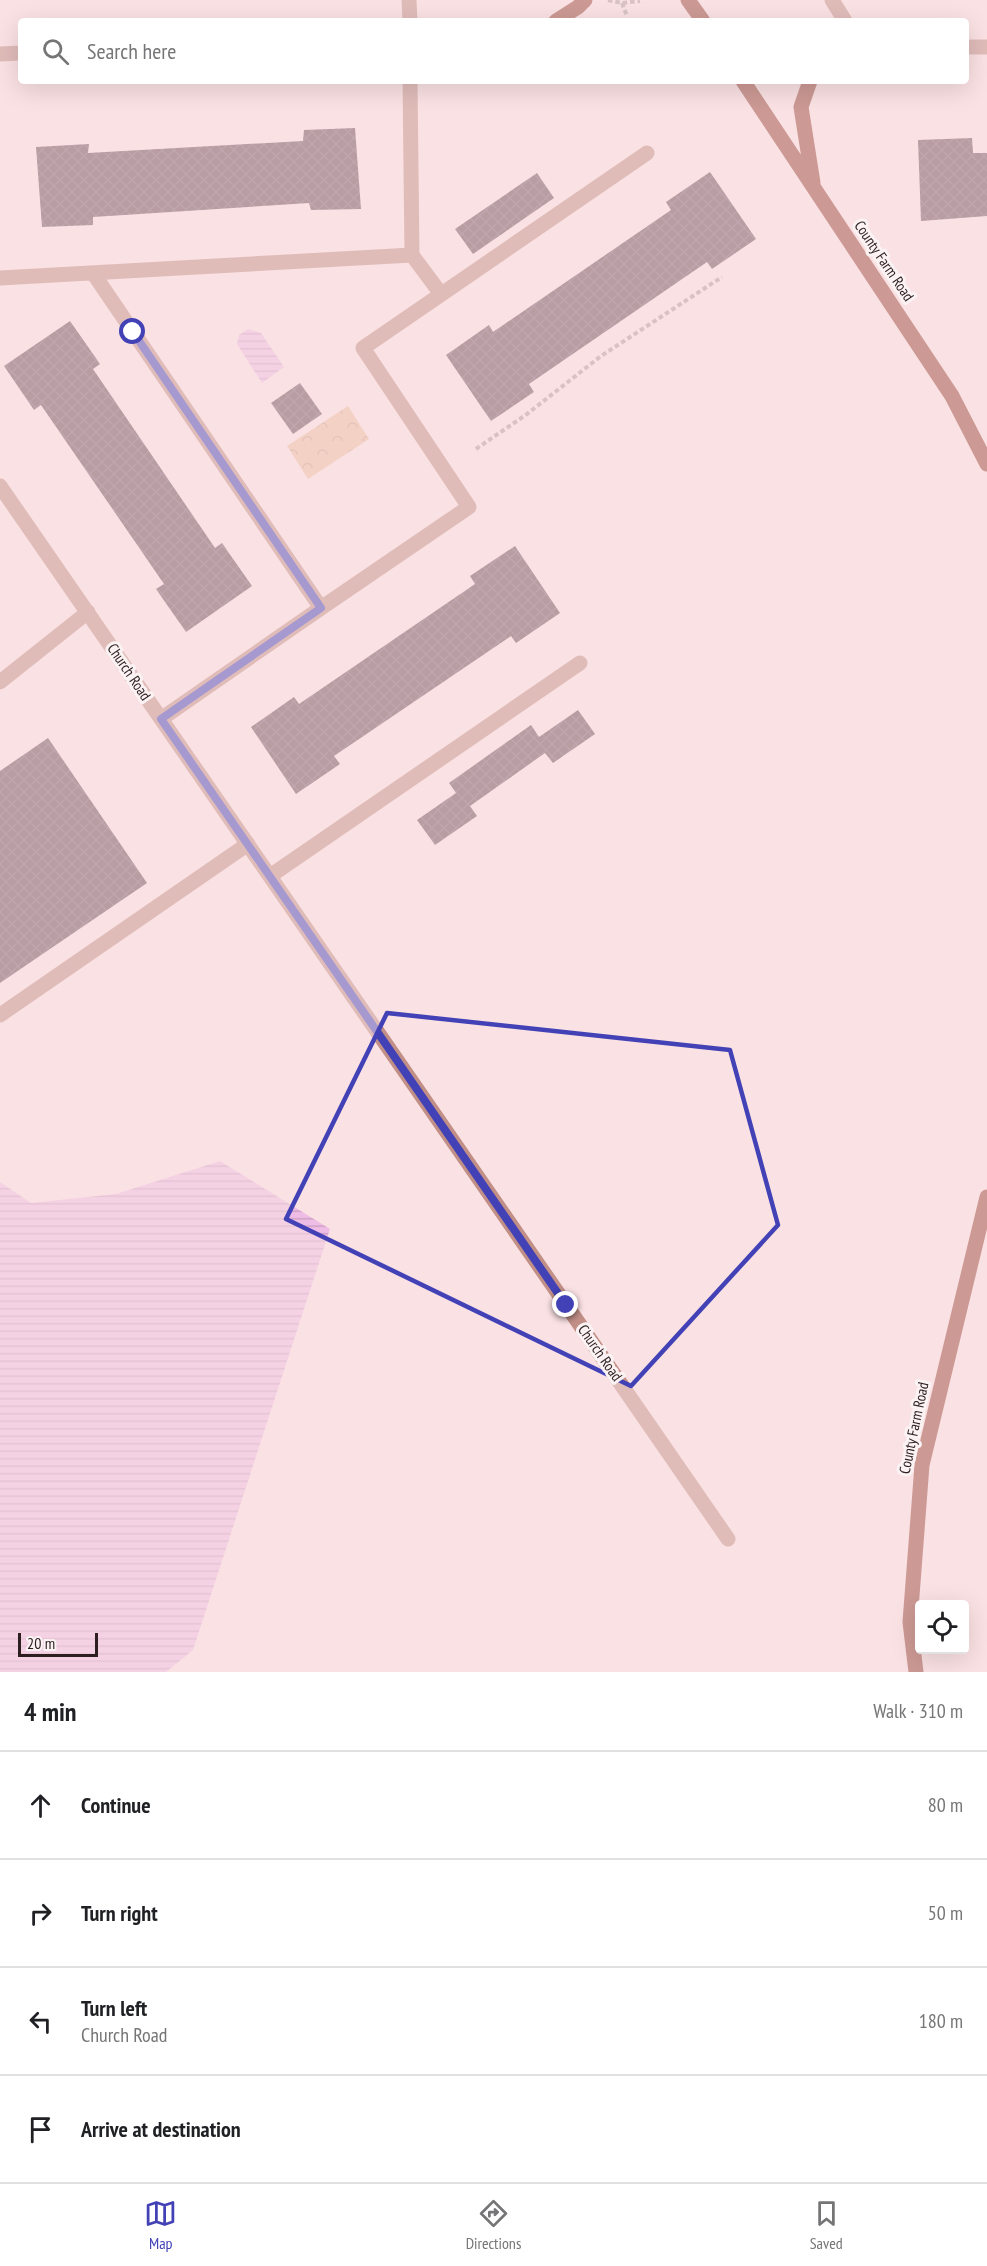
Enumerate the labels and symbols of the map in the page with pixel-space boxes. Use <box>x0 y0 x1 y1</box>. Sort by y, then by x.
street label: County Farm Road <box>850 217 918 305</box>
route start <box>119 318 145 344</box>
street label: Church Road <box>103 640 155 704</box>
route end <box>552 1291 578 1317</box>
street label: Church Road <box>574 1321 627 1385</box>
street label: County Farm Road <box>895 1380 933 1476</box>
scale bar <box>18 1630 98 1658</box>

